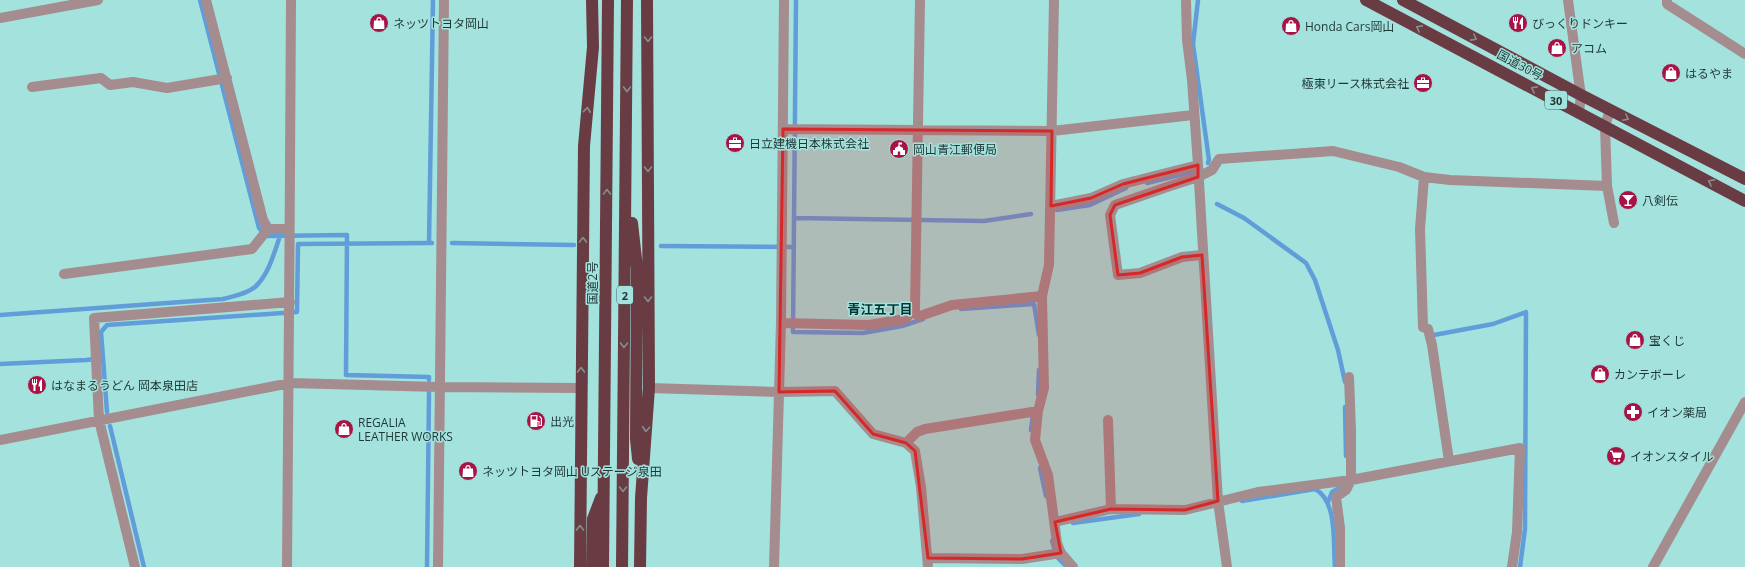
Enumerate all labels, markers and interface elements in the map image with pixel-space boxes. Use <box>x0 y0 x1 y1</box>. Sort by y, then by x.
shop icon: ネッツトヨタ岡山 <box>368 12 390 34</box>
restaurant icon: びっくりドンキー <box>1507 12 1529 34</box>
place label: ネッツトヨタ岡山 <box>393 15 489 32</box>
shop icon: Honda Cars岡山 <box>1280 15 1302 37</box>
place label: びっくりドンキー <box>1532 15 1628 32</box>
place label: Honda Cars岡山 <box>1305 18 1394 35</box>
one-way arrow <box>1416 25 1423 33</box>
one-way arrow <box>1470 34 1477 41</box>
one-way arrow <box>643 36 652 42</box>
shop icon: アコム <box>1546 37 1568 59</box>
place label: アコム <box>1571 40 1607 57</box>
street label: 国道30号 <box>1494 46 1546 84</box>
shop icon: はるやま <box>1660 62 1682 84</box>
place label: はるやま <box>1685 65 1733 82</box>
office icon: 極東リース株式会社 <box>1412 72 1434 94</box>
place label: 極東リース株式会社 <box>1302 75 1409 92</box>
one-way arrow <box>623 86 631 92</box>
one-way arrow <box>1531 86 1538 93</box>
road number: 30 <box>1545 91 1567 109</box>
one-way arrow <box>583 107 592 113</box>
one-way arrow <box>1622 113 1630 121</box>
office icon: 日立建機日本株式会社 <box>724 132 746 154</box>
place label: 日立建機日本株式会社 <box>749 135 869 152</box>
public building icon: 岡山青江郵便局 <box>888 138 910 160</box>
place label: 岡山青江郵便局 <box>913 141 997 158</box>
one-way arrow <box>644 166 652 172</box>
one-way arrow <box>1707 180 1715 187</box>
one-way arrow <box>603 189 611 195</box>
bar icon: 八剣伝 <box>1617 189 1639 211</box>
place label: 八剣伝 <box>1642 192 1678 209</box>
one-way arrow <box>579 237 587 243</box>
street label: 国道2号 <box>584 262 601 304</box>
road number: 2 <box>617 286 633 304</box>
one-way arrow <box>644 296 652 302</box>
district label: 青江五丁目 <box>847 300 913 318</box>
shop icon: 宝くじ <box>1624 329 1646 351</box>
place label: 宝くじ <box>1649 332 1685 349</box>
one-way arrow <box>620 342 628 348</box>
shop icon: カンテボーレ <box>1589 363 1611 385</box>
place label: カンテボーレ <box>1614 366 1686 383</box>
one-way arrow <box>577 367 586 373</box>
restaurant icon: はなまるうどん 岡本泉田店 <box>26 374 48 396</box>
place label: はなまるうどん 岡本泉田店 <box>51 377 198 394</box>
pharmacy icon: イオン薬局 <box>1622 401 1644 423</box>
place label: イオン薬局 <box>1647 404 1707 421</box>
fuel station icon: 出光 <box>525 410 547 432</box>
place label: 出光 <box>550 413 574 430</box>
place label: REGALIA LEATHER WORKS <box>358 414 453 445</box>
shop icon: REGALIA LEATHER WORKS <box>333 418 355 440</box>
one-way arrow <box>641 426 650 432</box>
supermarket icon: イオンスタイル <box>1605 445 1627 467</box>
place label: イオンスタイル <box>1630 448 1714 465</box>
shop icon: ネッツトヨタ岡山 Uステージ泉田 <box>457 460 479 482</box>
place label: ネッツトヨタ岡山 Uステージ泉田 <box>482 463 662 480</box>
one-way arrow <box>619 486 627 492</box>
one-way arrow <box>576 525 584 531</box>

